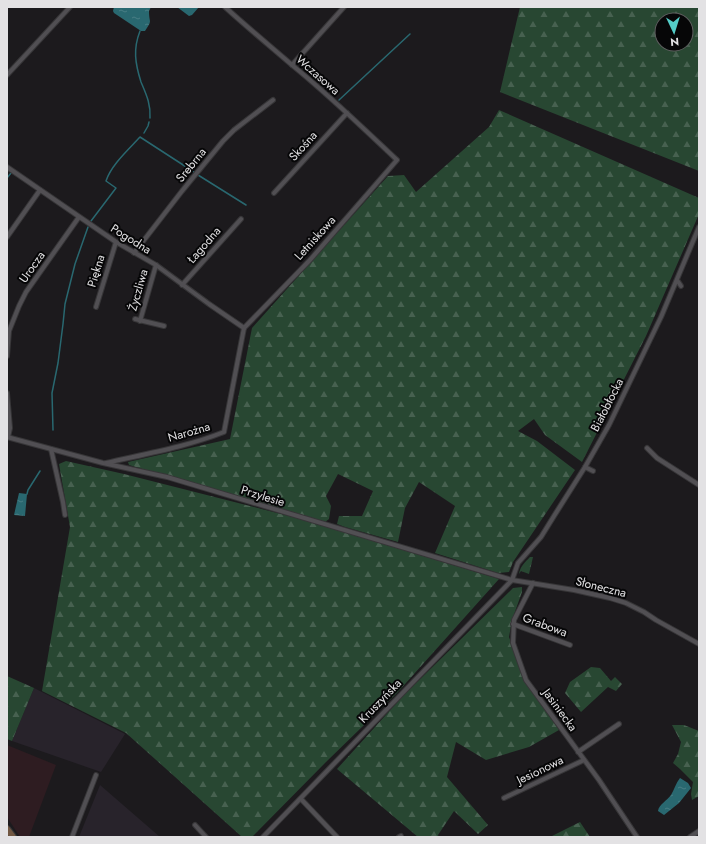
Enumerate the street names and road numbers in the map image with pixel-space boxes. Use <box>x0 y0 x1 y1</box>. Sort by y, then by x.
street label: Wczasowa <box>292 51 344 99</box>
street label: Skośna <box>285 127 322 165</box>
street label: Srebrna <box>172 144 211 186</box>
street label: Letniskowa <box>290 212 340 264</box>
street label: Pogodna <box>107 219 155 259</box>
street label: Łagodna <box>182 223 225 268</box>
street label: Urocza <box>15 247 50 287</box>
street label: Piękna <box>83 252 110 290</box>
street label: Życzliwa <box>123 267 153 313</box>
street label: Białobłocka <box>586 375 628 435</box>
street label: Narożna <box>166 417 212 447</box>
street label: Przylesie <box>239 481 287 511</box>
street label: Słoneczna <box>574 572 628 602</box>
street label: Grabowa <box>520 609 570 641</box>
street label: Kruszyńska <box>354 675 406 727</box>
street label: Jasiniecka <box>537 683 582 735</box>
street label: Jesionowa <box>512 751 567 790</box>

